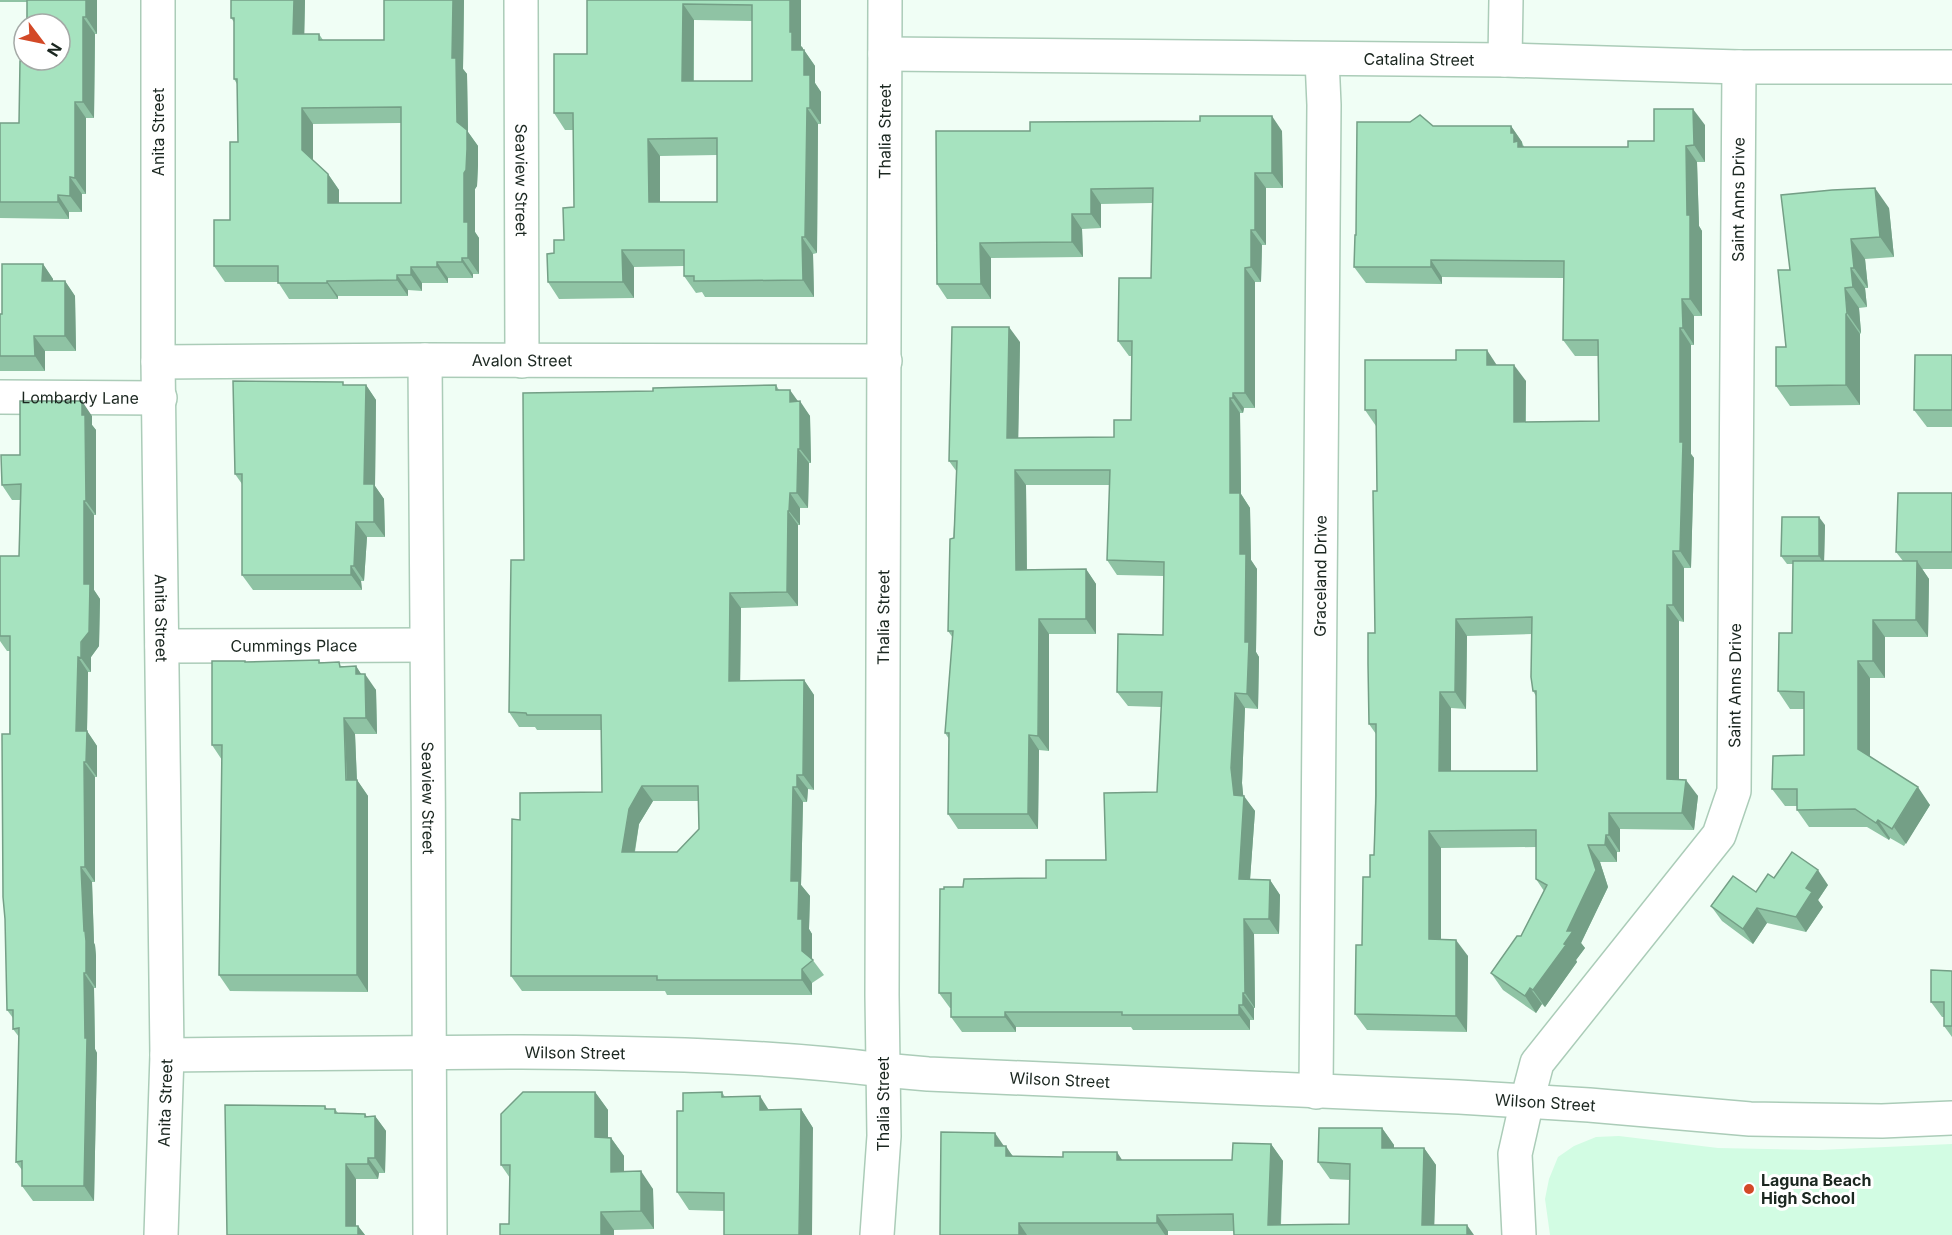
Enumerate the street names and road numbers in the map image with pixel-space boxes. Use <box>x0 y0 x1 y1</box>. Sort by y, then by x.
street label: Catalina Street <box>1363 49 1474 70</box>
street label: Thalia Street <box>874 84 895 179</box>
street label: Anita Street <box>148 88 168 176</box>
street label: Seaview Street <box>511 123 532 237</box>
street label: Saint Anns Drive <box>1728 137 1749 262</box>
street label: Avalon Street <box>472 350 572 370</box>
street label: Lombardy Lane <box>21 387 139 408</box>
street label: Graceland Drive <box>1310 515 1331 637</box>
street label: Thalia Street <box>873 570 893 665</box>
street label: Anita Street <box>151 574 172 662</box>
street label: Saint Anns Drive <box>1724 623 1745 748</box>
street label: Cummings Place <box>231 635 357 656</box>
street label: Seaview Street <box>418 741 439 855</box>
street label: Wilson Street <box>525 1042 626 1063</box>
street label: Thalia Street <box>873 1056 893 1152</box>
street label: Anita Street <box>153 1059 177 1147</box>
street label: Wilson Street <box>1009 1068 1110 1092</box>
street label: Wilson Street <box>1494 1089 1596 1116</box>

